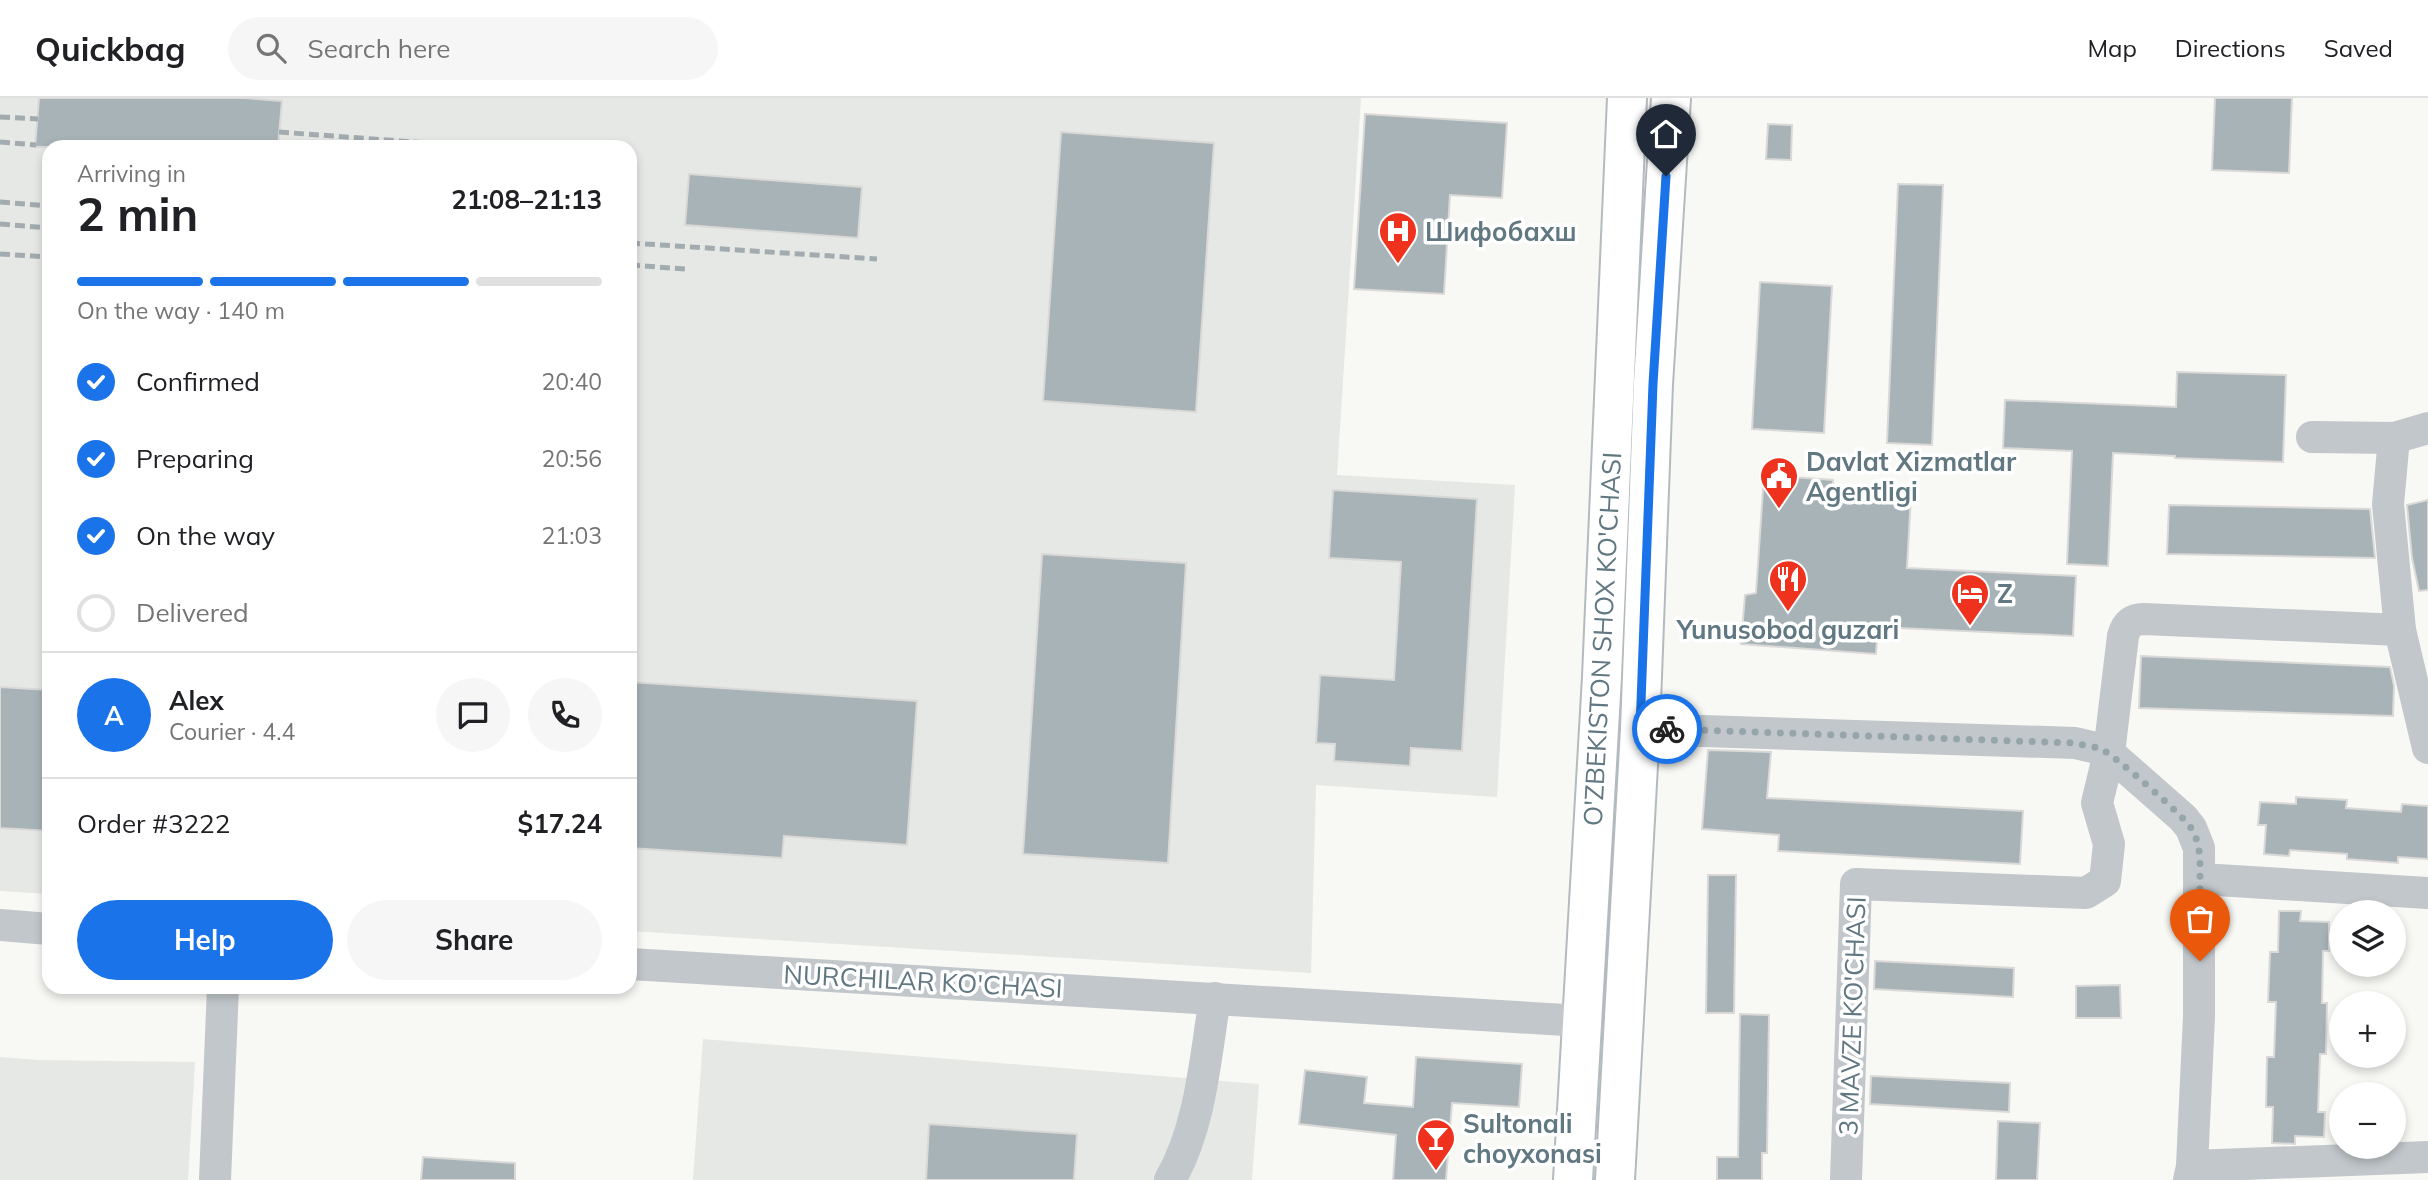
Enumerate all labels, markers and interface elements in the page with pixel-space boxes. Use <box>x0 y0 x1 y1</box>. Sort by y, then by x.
search box <box>228 17 718 80</box>
text: Quickbag <box>35 28 186 69</box>
icon: search <box>252 29 290 67</box>
text: Search here <box>308 32 450 65</box>
text: Map <box>2087 33 2137 63</box>
text: Directions <box>2175 33 2286 63</box>
text: Saved <box>2324 33 2393 63</box>
pin <box>1636 104 1696 176</box>
icon: home <box>1647 115 1685 153</box>
text: Arriving in <box>77 159 186 188</box>
text: 21:08–21:13 <box>451 183 602 216</box>
text: 2 min <box>77 185 198 243</box>
hospital icon: Шифобахш <box>1377 210 1419 265</box>
place label: Шифобахш <box>1425 215 1577 248</box>
text: On the way · 140 m <box>77 296 285 325</box>
icon: check <box>77 363 115 401</box>
text: Confirmed <box>136 365 260 398</box>
text: 20:40 <box>542 367 602 396</box>
icon: check <box>77 440 115 478</box>
text: Preparing <box>136 442 254 475</box>
text: 20:56 <box>542 444 602 473</box>
place label: Davlat Xizmatlar Agentligi <box>1806 445 2017 508</box>
street label: O'ZBEKISTON SHOX KO'CHASI <box>1576 451 1628 827</box>
public building icon: Davlat Xizmatlar Agentligi <box>1758 455 1800 510</box>
icon: check <box>77 517 115 555</box>
text: On the way <box>136 519 275 552</box>
text: 21:03 <box>542 521 602 550</box>
restaurant icon: Yunusobod guzari <box>1767 558 1809 613</box>
hotel icon: Z <box>1949 572 1991 627</box>
place label: Z <box>1997 577 2013 610</box>
text: Delivered <box>136 596 249 629</box>
place label: Yunusobod guzari <box>1676 613 1899 646</box>
button: chat <box>436 678 510 752</box>
button: phone <box>528 678 602 752</box>
text: Alex <box>169 684 224 717</box>
courier <box>1632 694 1702 764</box>
text: A <box>104 699 124 732</box>
icon: bike <box>1648 710 1686 748</box>
text: Courier · 4.4 <box>169 717 295 746</box>
text: Order #3222 <box>77 807 230 840</box>
text: $17.24 <box>518 807 602 840</box>
pin <box>2170 889 2230 961</box>
street label: 3 MAVZE KO'CHASI <box>1831 896 1873 1136</box>
button: Help <box>77 900 333 980</box>
button: Share <box>347 900 602 980</box>
icon: bag <box>2181 900 2219 938</box>
map controls <box>2329 900 2406 1159</box>
button: layers <box>2329 900 2406 977</box>
street label: NURCHILAR KO'CHASI <box>783 957 1063 1005</box>
button: + <box>2329 991 2406 1068</box>
button: − <box>2329 1082 2406 1159</box>
place label: Sultonali choyxonasi <box>1463 1107 1602 1170</box>
bar icon: Sultonali choyxonasi <box>1415 1117 1457 1172</box>

